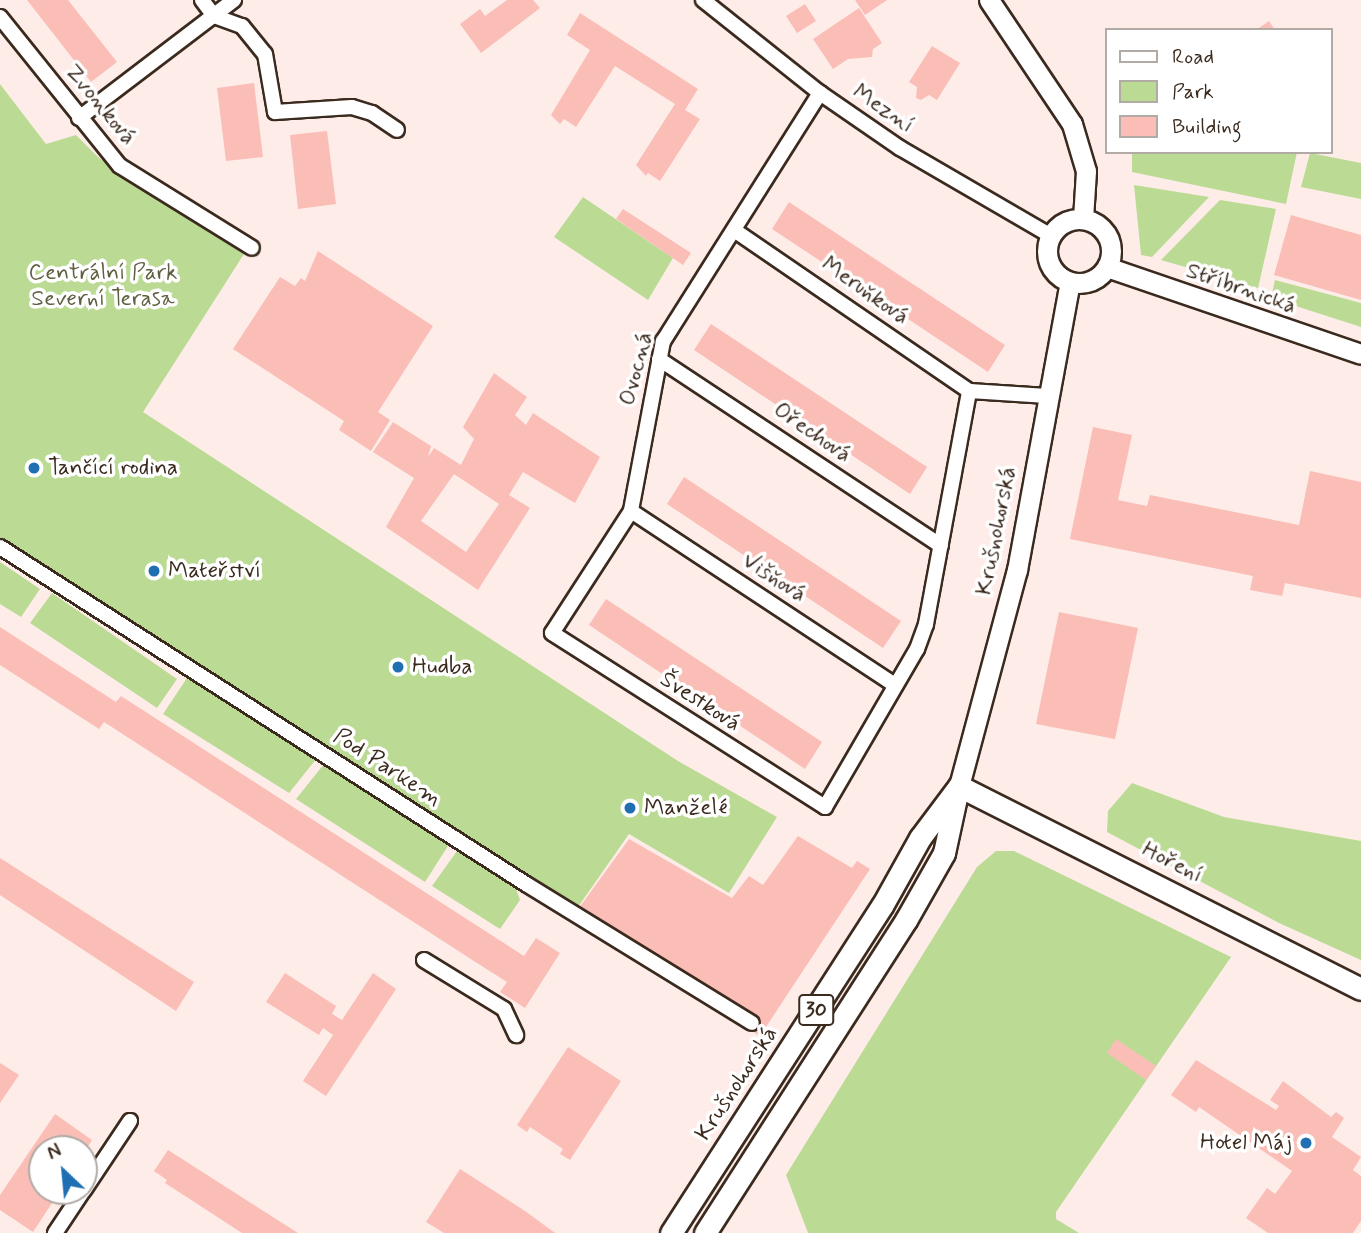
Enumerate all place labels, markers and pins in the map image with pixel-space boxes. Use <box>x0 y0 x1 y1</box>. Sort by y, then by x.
place label: Tančící rodina <box>48 454 178 482</box>
marker: Tančící rodina <box>26 460 42 476</box>
place label: Mateřství <box>168 557 261 585</box>
marker: Mateřství <box>146 563 162 579</box>
place label: Hudba <box>412 653 473 681</box>
marker: Hudba <box>390 659 406 675</box>
place label: Manželé <box>644 794 728 822</box>
marker: Manželé <box>622 800 638 816</box>
place label: Hotel Máj <box>1200 1129 1292 1157</box>
marker: Hotel Máj <box>1298 1135 1314 1151</box>

